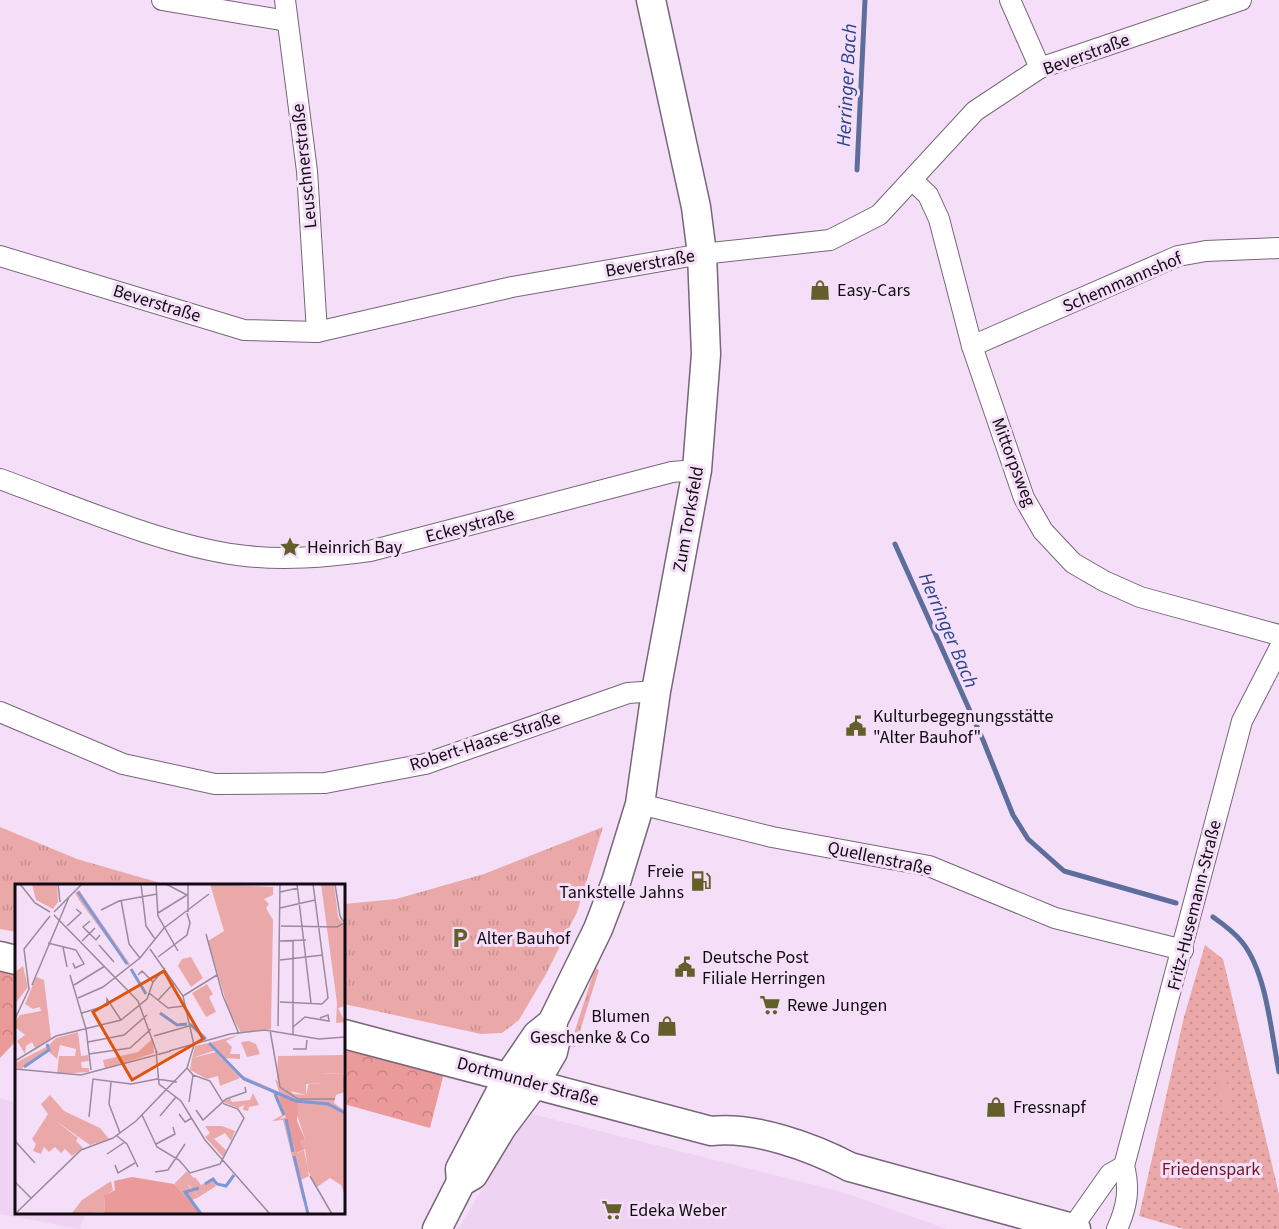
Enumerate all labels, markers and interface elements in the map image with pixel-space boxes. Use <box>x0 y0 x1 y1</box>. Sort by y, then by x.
water label: Herringer Bach <box>830 23 864 147</box>
street label: Beverstraße <box>1039 27 1133 82</box>
street label: Leuschnerstraße <box>286 102 323 230</box>
street label: Beverstraße <box>603 243 697 284</box>
street label: Schemmannshof <box>1059 246 1186 319</box>
street label: Beverstraße <box>110 278 204 329</box>
shop icon: Easy-Cars <box>808 278 832 302</box>
place label: Easy-Cars <box>837 278 910 303</box>
street label: Mittorpsweg <box>985 414 1042 510</box>
street label: Zum Torksfeld <box>667 464 710 574</box>
street label: Eckeystraße <box>423 502 517 549</box>
place icon: Heinrich Bay <box>278 535 302 559</box>
place label: Heinrich Bay <box>307 535 403 560</box>
water label: Herringer Bach <box>911 568 985 693</box>
place label: Kulturbegegnungsstätte "Alter Bauhof" <box>873 704 1053 750</box>
street label: Robert-Haase-Straße <box>406 705 564 778</box>
public building icon: Kulturbegegnungsstätte "Alter Bauhof" <box>844 714 868 738</box>
street label: Fritz-Husemann-Straße <box>1161 817 1228 993</box>
street label: Quellenstraße <box>825 835 934 882</box>
place label: Freie Tankstelle Jahns <box>559 859 684 905</box>
fuel station icon: Freie Tankstelle Jahns <box>689 869 713 893</box>
inset map <box>15 884 345 1214</box>
parking icon: Alter Bauhof <box>448 926 472 950</box>
place label: Alter Bauhof <box>477 926 571 951</box>
place label: Deutsche Post Filiale Herringen <box>702 945 826 991</box>
public building icon: Deutsche Post Filiale Herringen <box>673 955 697 979</box>
supermarket icon: Rewe Jungen <box>758 993 782 1017</box>
place label: Rewe Jungen <box>787 993 887 1018</box>
place label: Blumen Geschenke & Co <box>530 1004 650 1050</box>
shop icon: Blumen Geschenke & Co <box>655 1014 679 1038</box>
street label: Dortmunder Straße <box>454 1051 602 1112</box>
shop icon: Fressnapf <box>984 1095 1008 1119</box>
place label: Fressnapf <box>1013 1095 1086 1120</box>
park label: Friedenspark <box>1162 1157 1260 1182</box>
supermarket icon: Edeka Weber <box>600 1198 624 1222</box>
place label: Edeka Weber <box>629 1198 728 1223</box>

